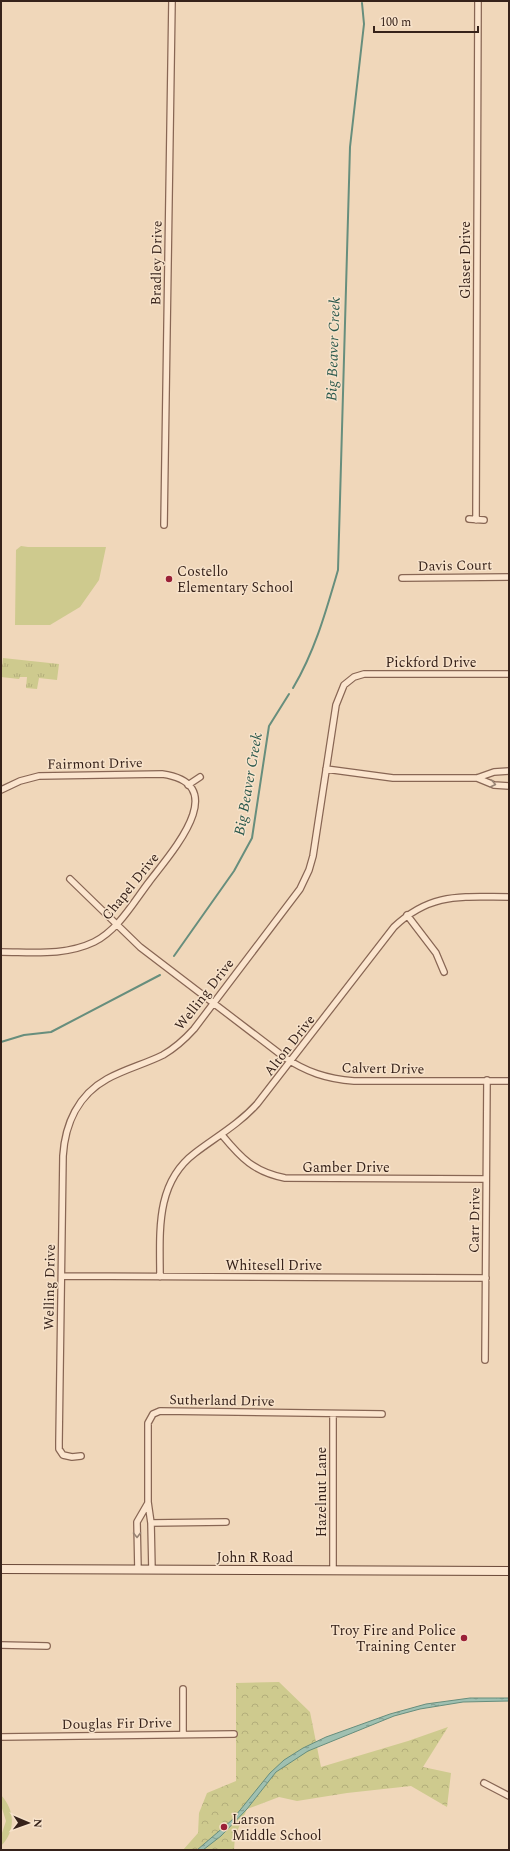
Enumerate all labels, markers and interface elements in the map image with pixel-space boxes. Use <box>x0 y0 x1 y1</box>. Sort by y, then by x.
scale bar <box>374 8 478 34</box>
text: 100 m <box>380 13 411 32</box>
street label: Bradley Drive <box>145 220 168 306</box>
street label: Glaser Drive <box>455 221 476 299</box>
water label: Big Beaver Creek <box>320 297 347 402</box>
street label: Davis Court <box>418 554 492 577</box>
place label: Costello Elementary School <box>177 561 293 598</box>
marker: Costello Elementary School <box>164 574 174 584</box>
street label: Pickford Drive <box>385 652 477 673</box>
water label: Big Beaver Creek <box>228 731 269 837</box>
street label: Fairmont Drive <box>47 752 143 775</box>
one-way arrow <box>489 780 496 788</box>
street label: Chapel Drive <box>96 848 164 925</box>
street label: Welling Drive <box>170 954 239 1035</box>
street label: Alton Drive <box>259 1010 320 1081</box>
street label: Calvert Drive <box>341 1057 425 1080</box>
street label: Gamber Drive <box>302 1157 390 1178</box>
street label: Carr Drive <box>463 1187 486 1253</box>
street label: Welling Drive <box>38 1243 61 1330</box>
street label: Whitesell Drive <box>226 1255 323 1276</box>
street label: Sutherland Drive <box>169 1389 275 1412</box>
street label: Hazelnut Lane <box>311 1446 332 1537</box>
one-way arrow <box>133 1532 141 1538</box>
street label: John R Road <box>217 1547 294 1568</box>
place label: Troy Fire and Police Training Center <box>330 1620 456 1657</box>
marker: Troy Fire and Police Training Center <box>459 1633 469 1643</box>
street label: Douglas Fir Drive <box>62 1712 173 1735</box>
north arrow <box>8 1803 48 1843</box>
place label: Larson Middle School <box>232 1809 322 1846</box>
text: N <box>29 1819 46 1828</box>
marker: Larson Middle School <box>219 1822 229 1832</box>

